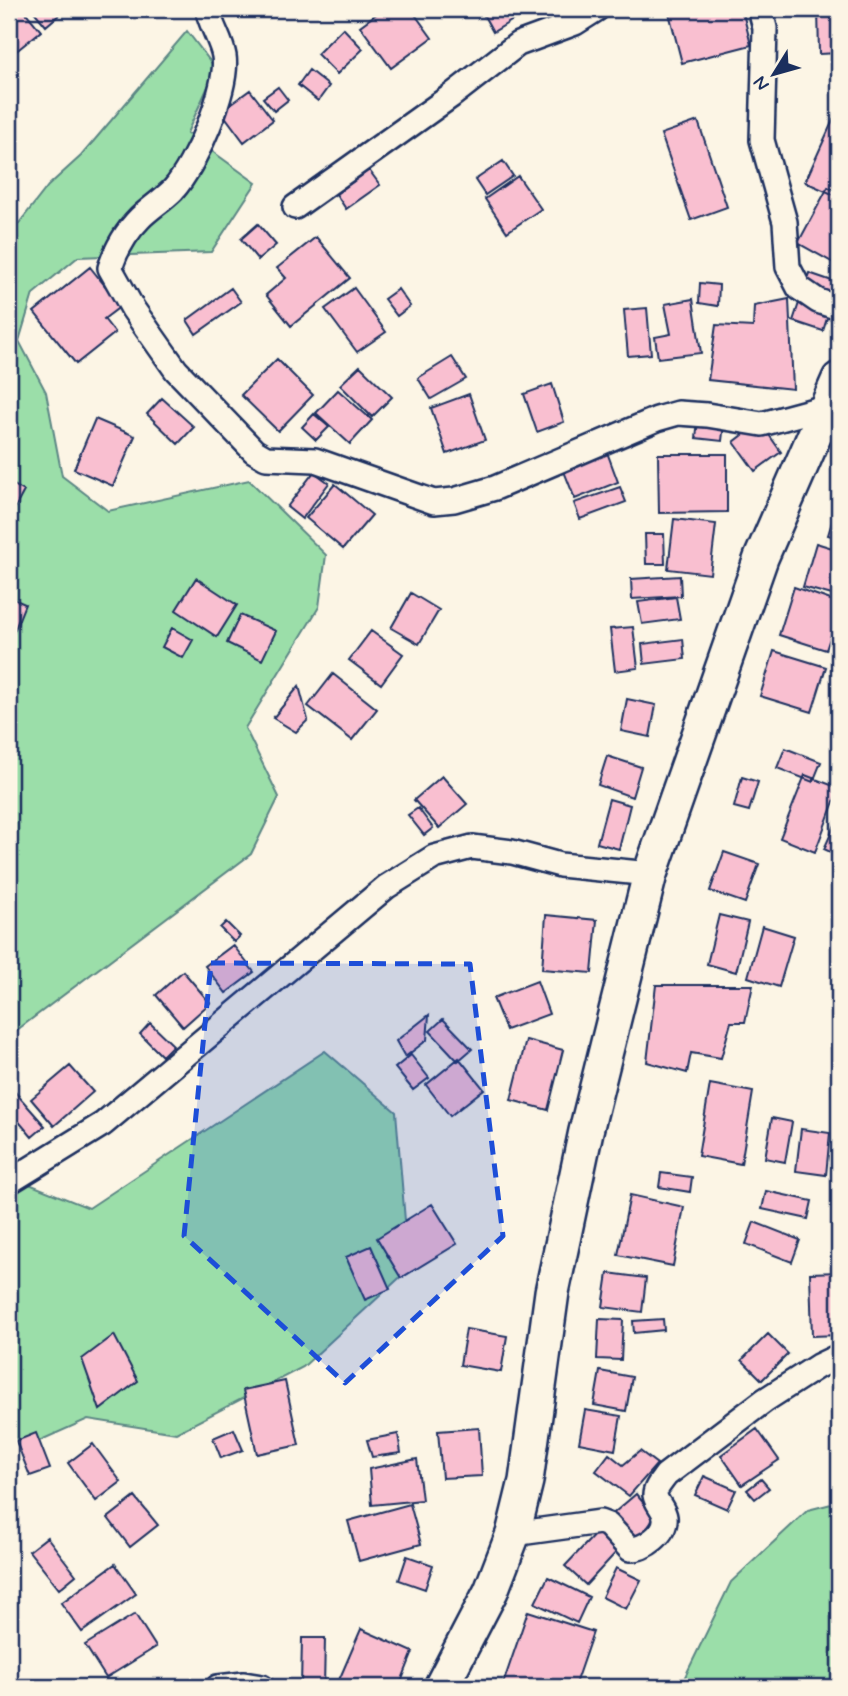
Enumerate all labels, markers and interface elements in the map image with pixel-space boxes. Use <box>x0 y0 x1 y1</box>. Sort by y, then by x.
north arrow <box>740 38 810 108</box>
text: N <box>748 71 775 96</box>

